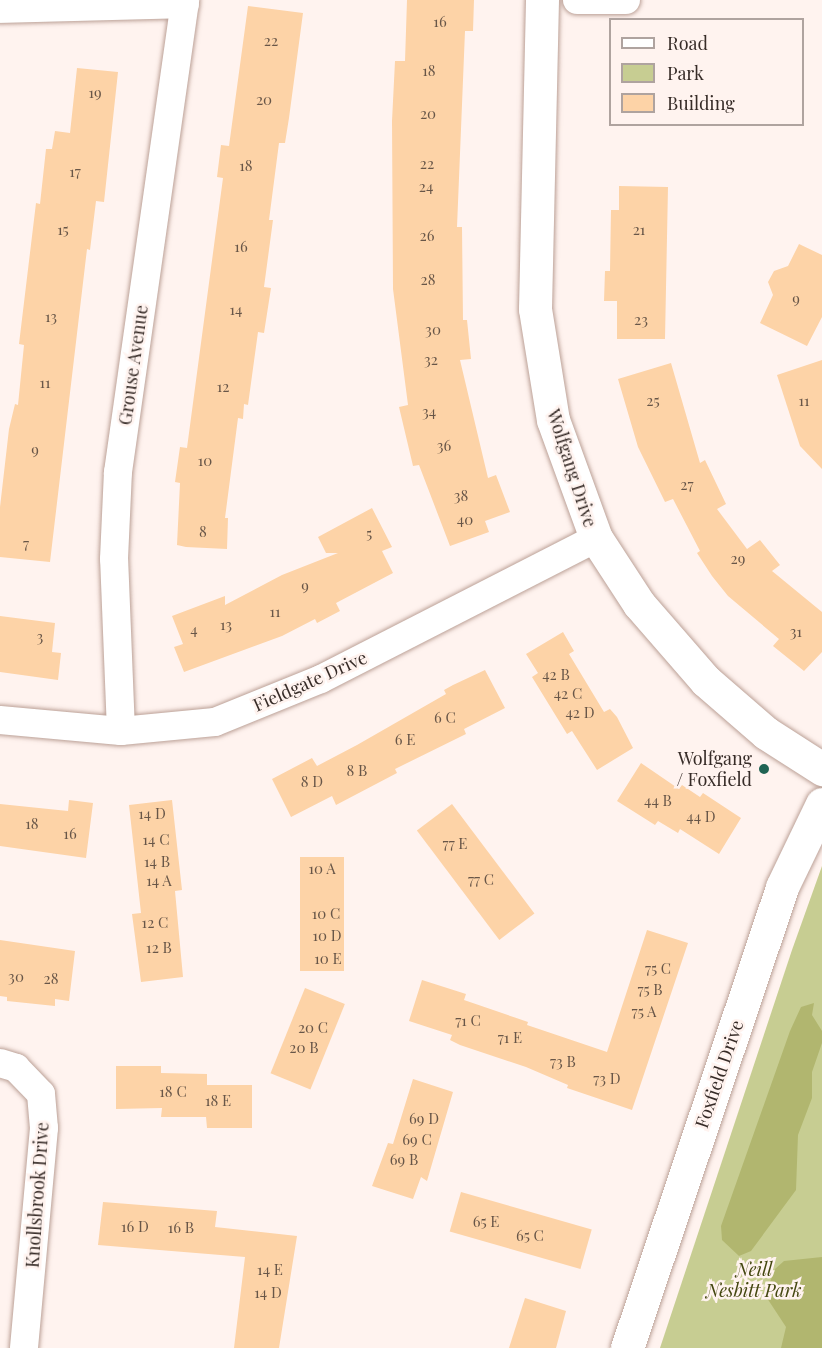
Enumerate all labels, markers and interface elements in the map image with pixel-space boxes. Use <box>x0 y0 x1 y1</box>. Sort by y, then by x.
house number: 16 <box>433 13 447 31</box>
legend <box>609 18 804 126</box>
text: Road <box>667 31 708 55</box>
house number: 22 <box>264 32 278 50</box>
text: Park <box>667 61 704 85</box>
house number: 18 <box>422 62 436 80</box>
house number: 19 <box>88 84 102 102</box>
house number: 20 <box>256 91 272 109</box>
text: Building <box>667 91 735 115</box>
house number: 20 <box>420 105 436 123</box>
house number: 22 <box>420 155 434 173</box>
house number: 18 <box>239 157 253 175</box>
house number: 17 <box>69 163 81 181</box>
house number: 24 <box>419 178 433 196</box>
house number: 15 <box>57 221 69 239</box>
house number: 21 <box>633 221 645 239</box>
house number: 26 <box>420 227 434 245</box>
house number: 16 <box>234 238 248 256</box>
house number: 28 <box>421 271 435 289</box>
house number: 9 <box>792 290 800 308</box>
house number: 14 <box>230 301 242 319</box>
street label: Grouse Avenue <box>114 303 152 427</box>
house number: 13 <box>45 308 57 326</box>
house number: 23 <box>634 311 648 329</box>
house number: 30 <box>425 321 441 339</box>
house number: 32 <box>424 351 438 369</box>
house number: 11 <box>39 374 51 392</box>
house number: 12 <box>217 378 229 396</box>
house number: 25 <box>646 392 660 410</box>
house number: 11 <box>798 392 810 410</box>
house number: 34 <box>422 403 436 421</box>
street label: Wolfgang Drive <box>543 406 601 530</box>
house number: 36 <box>437 437 451 455</box>
house number: 9 <box>31 441 39 459</box>
house number: 10 <box>198 452 212 470</box>
house number: 27 <box>680 476 694 494</box>
house number: 38 <box>454 487 468 505</box>
house number: 40 <box>457 511 473 529</box>
house number: 8 <box>199 523 207 541</box>
house number: 5 <box>366 525 372 543</box>
house number: 7 <box>23 535 29 553</box>
house number: 29 <box>731 550 745 568</box>
house number: 9 <box>301 577 309 595</box>
house number: 11 <box>269 603 281 621</box>
house number: 13 <box>220 616 232 634</box>
house number: 4 <box>190 621 198 639</box>
house number: 31 <box>790 623 802 641</box>
house number: 3 <box>37 628 43 646</box>
street label: Fieldgate Drive <box>250 646 370 716</box>
house number: 42 B <box>542 666 570 684</box>
house number: 42 C <box>554 685 582 703</box>
house number: 42 D <box>565 704 595 722</box>
house number: 6 C <box>434 709 456 727</box>
house number: 6 E <box>395 731 415 749</box>
place label: Wolfgang / Foxfield <box>676 748 752 790</box>
house number: 8 B <box>347 762 367 780</box>
marker: Wolfgang / Foxfield <box>757 762 771 776</box>
house number: 8 D <box>301 773 323 791</box>
house number: 44 B <box>644 792 672 810</box>
house number: 14 D <box>138 805 166 823</box>
house number: 44 D <box>686 808 716 826</box>
house number: 18 <box>25 815 39 833</box>
house number: 16 <box>63 825 77 843</box>
house number: 14 C <box>142 831 170 849</box>
house number: 77 E <box>442 835 468 853</box>
house number: 14 B <box>144 853 170 871</box>
house number: 10 A <box>308 860 336 878</box>
house number: 77 C <box>468 871 494 889</box>
house number: 14 A <box>146 872 172 890</box>
house number: 10 C <box>312 905 340 923</box>
house number: 12 C <box>142 914 168 932</box>
house number: 10 D <box>312 927 342 945</box>
house number: 12 B <box>146 939 172 957</box>
house number: 10 E <box>314 950 342 968</box>
house number: 75 C <box>645 960 671 978</box>
house number: 30 <box>8 968 24 986</box>
house number: 28 <box>44 970 58 988</box>
house number: 75 B <box>637 981 663 999</box>
house number: 75 A <box>631 1003 657 1021</box>
house number: 71 C <box>455 1012 481 1030</box>
street label: Foxfield Drive <box>690 1017 748 1131</box>
house number: 20 C <box>298 1019 328 1037</box>
house number: 71 E <box>498 1029 522 1047</box>
house number: 20 B <box>289 1039 319 1057</box>
house number: 73 B <box>550 1053 576 1071</box>
house number: 73 D <box>593 1070 621 1088</box>
house number: 18 C <box>159 1083 187 1101</box>
house number: 18 E <box>205 1092 231 1110</box>
house number: 69 D <box>409 1110 439 1128</box>
street label: Knollsbrook Drive <box>21 1121 53 1269</box>
house number: 69 C <box>402 1131 432 1149</box>
house number: 69 B <box>390 1151 418 1169</box>
house number: 65 E <box>473 1213 499 1231</box>
house number: 16 D <box>121 1218 149 1236</box>
house number: 16 B <box>168 1219 194 1237</box>
house number: 65 C <box>516 1227 544 1245</box>
park label: Neill Nesbitt Park <box>706 1259 802 1302</box>
house number: 14 E <box>257 1261 283 1279</box>
house number: 14 D <box>254 1284 282 1302</box>

